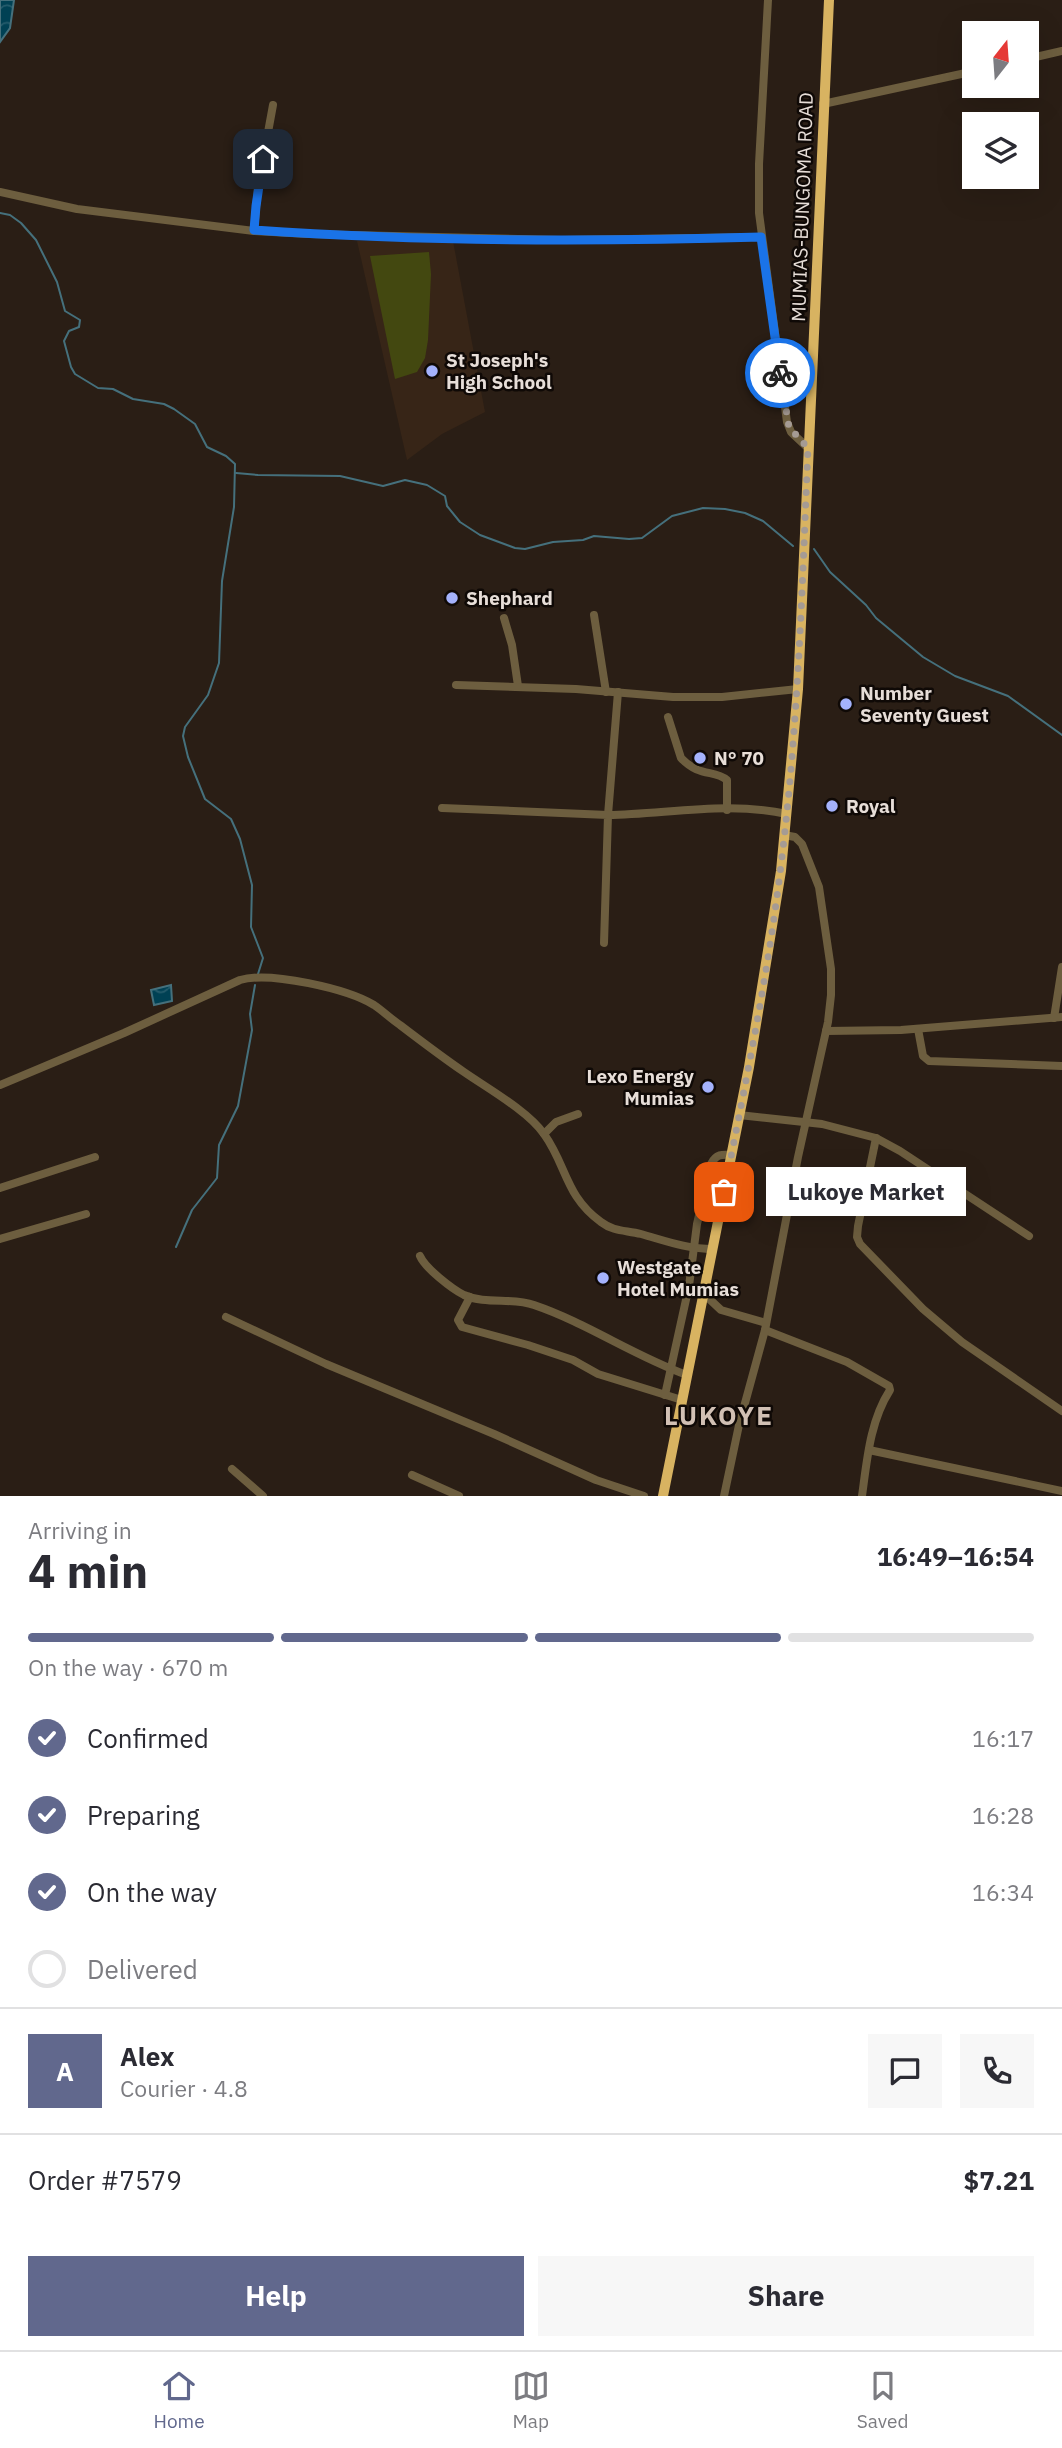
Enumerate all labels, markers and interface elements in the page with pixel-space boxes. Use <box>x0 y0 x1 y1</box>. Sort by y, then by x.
north arrow <box>962 21 1040 98</box>
map controls <box>962 21 1039 189</box>
street label: MUMIAS-BUNGOMA ROAD <box>786 92 818 322</box>
button: layers <box>962 112 1039 189</box>
pin <box>233 129 293 189</box>
icon: home <box>244 140 282 178</box>
courier <box>745 338 815 408</box>
place label: St Joseph's High School <box>446 348 552 394</box>
icon: bike <box>761 354 799 392</box>
marker: St Joseph's High School <box>424 363 440 379</box>
place label: Shephard <box>466 586 553 610</box>
marker: Shephard <box>444 590 460 606</box>
place label: Number Seventy Guest <box>860 681 989 727</box>
marker: Number Seventy Guest <box>838 696 854 712</box>
place label: N° 70 <box>714 746 764 770</box>
marker: N° 70 <box>692 750 708 766</box>
place label: Royal <box>846 794 896 818</box>
marker: Royal <box>824 798 840 814</box>
place label: Lexo Energy Mumias <box>587 1064 695 1110</box>
marker: Lexo Energy Mumias <box>700 1079 716 1095</box>
pin <box>694 1162 754 1222</box>
callout: Lukoye Market <box>766 1168 966 1216</box>
icon: bag <box>705 1173 743 1211</box>
text: Lukoye Market <box>787 1176 945 1206</box>
place label: Westgate Hotel Mumias <box>617 1255 739 1301</box>
marker: Westgate Hotel Mumias <box>595 1270 611 1286</box>
district label: LUKOYE <box>664 1398 774 1432</box>
text: Arriving in <box>28 1515 132 1545</box>
text: 16:49–16:54 <box>877 1539 1034 1573</box>
text: 4 min <box>28 1541 148 1601</box>
text: On the way · 670 m <box>28 1652 228 1682</box>
icon: check <box>28 1719 66 1757</box>
text: Confirmed <box>87 1721 209 1755</box>
text: 16:17 <box>972 1723 1034 1753</box>
icon: check <box>28 1796 66 1834</box>
text: Preparing <box>87 1798 200 1832</box>
text: 16:28 <box>972 1800 1034 1830</box>
icon: check <box>28 1873 66 1911</box>
text: On the way <box>87 1875 217 1909</box>
text: 16:34 <box>972 1877 1034 1907</box>
text: Delivered <box>87 1952 198 1986</box>
button: chat <box>868 2034 942 2108</box>
button: phone <box>960 2034 1034 2108</box>
text: Alex <box>120 2039 174 2073</box>
text: A <box>56 2054 74 2088</box>
text: Courier · 4.8 <box>120 2073 248 2103</box>
text: Order #7579 <box>28 2163 182 2197</box>
text: $7.21 <box>964 2163 1034 2197</box>
button: Help <box>28 2256 524 2336</box>
button: Share <box>538 2256 1034 2336</box>
tab: Home <box>154 2367 205 2433</box>
tab: Map <box>512 2367 550 2433</box>
tab: Saved <box>857 2367 908 2433</box>

